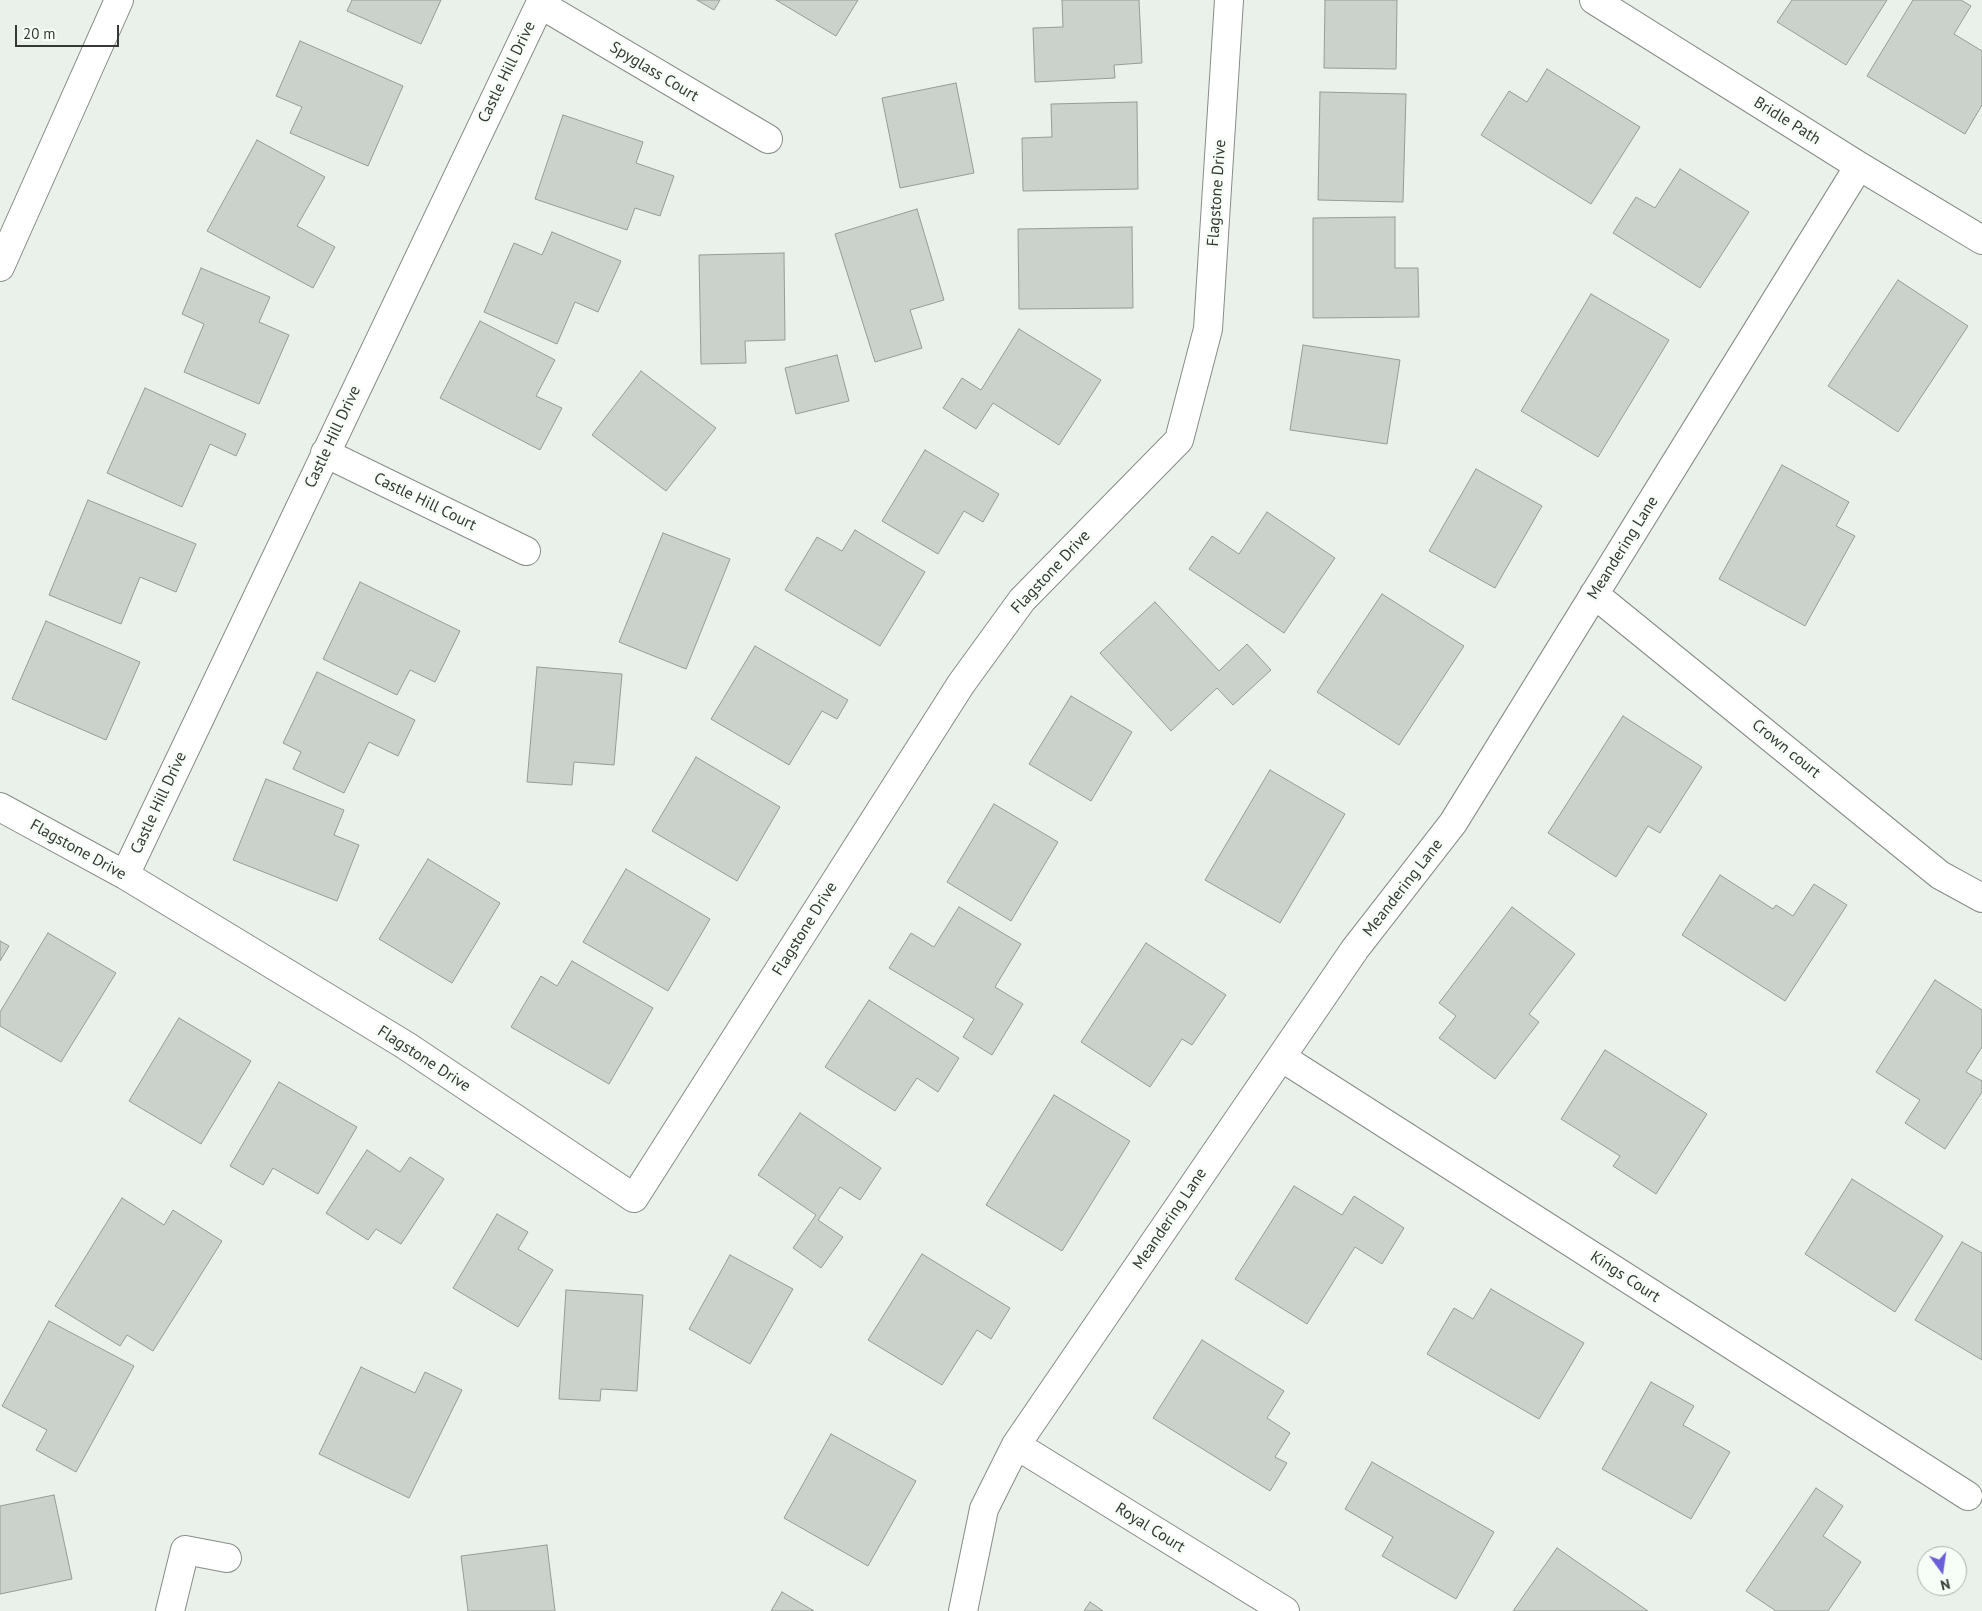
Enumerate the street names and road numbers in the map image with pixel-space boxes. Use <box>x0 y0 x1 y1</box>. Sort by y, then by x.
street label: Castle Hill Drive <box>474 18 540 126</box>
street label: Spyglass Court <box>606 38 702 106</box>
street label: Bridle Path <box>1750 93 1824 149</box>
street label: Flagstone Drive <box>1204 139 1230 247</box>
street label: Castle Hill Drive <box>301 383 365 491</box>
street label: Castle Hill Court <box>371 469 479 535</box>
street label: Meandering Lane <box>1584 493 1662 603</box>
street label: Flagstone Drive <box>1007 526 1095 618</box>
street label: Crown court <box>1748 715 1824 783</box>
street label: Castle Hill Drive <box>127 749 191 857</box>
street label: Flagstone Drive <box>27 816 129 884</box>
street label: Meandering Lane <box>1359 835 1447 941</box>
street label: Flagstone Drive <box>768 879 842 979</box>
street label: Flagstone Drive <box>374 1022 474 1096</box>
street label: Meandering Lane <box>1129 1165 1211 1273</box>
street label: Kings Court <box>1586 1247 1664 1307</box>
street label: Royal Court <box>1112 1499 1188 1557</box>

